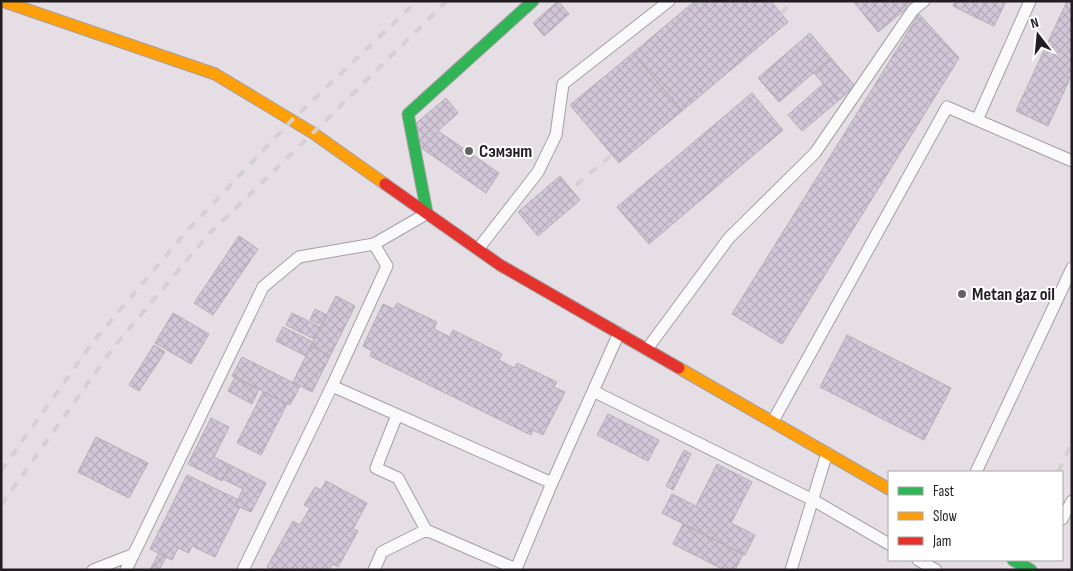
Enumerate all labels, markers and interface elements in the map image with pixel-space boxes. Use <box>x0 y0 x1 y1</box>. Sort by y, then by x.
north arrow <box>1013 10 1063 60</box>
text: N <box>1029 14 1040 32</box>
place label: Сэмэнт <box>479 141 532 162</box>
marker: Сэмэнт <box>463 145 475 157</box>
place label: Metan gaz oil <box>972 284 1055 305</box>
marker: Metan gaz oil <box>956 288 968 300</box>
legend <box>888 471 1063 561</box>
text: Fast <box>933 482 955 501</box>
text: Slow <box>933 507 957 526</box>
text: Jam <box>932 532 951 551</box>

